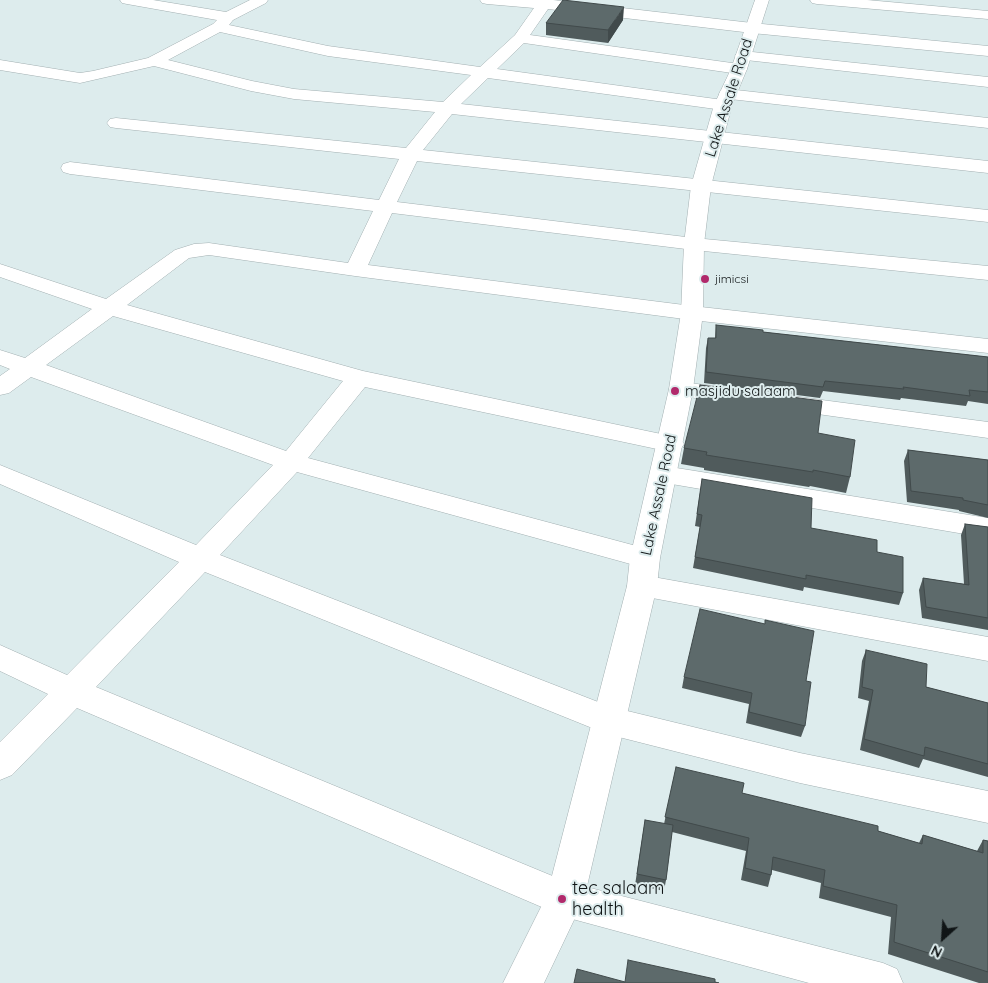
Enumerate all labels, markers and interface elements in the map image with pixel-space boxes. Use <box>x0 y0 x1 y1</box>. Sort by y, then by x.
street label: Lake Assale Road <box>701 37 757 159</box>
place label: jimicsi <box>715 272 749 286</box>
marker: jimicsi <box>699 273 711 285</box>
place label: masjidu salaam <box>685 382 796 400</box>
marker: masjidu salaam <box>669 385 681 397</box>
street label: Lake Assale Road <box>637 433 681 557</box>
place label: tec salaam health <box>572 878 664 921</box>
marker: tec salaam health <box>556 893 568 905</box>
north arrow <box>918 913 968 963</box>
text: N <box>928 941 945 962</box>

